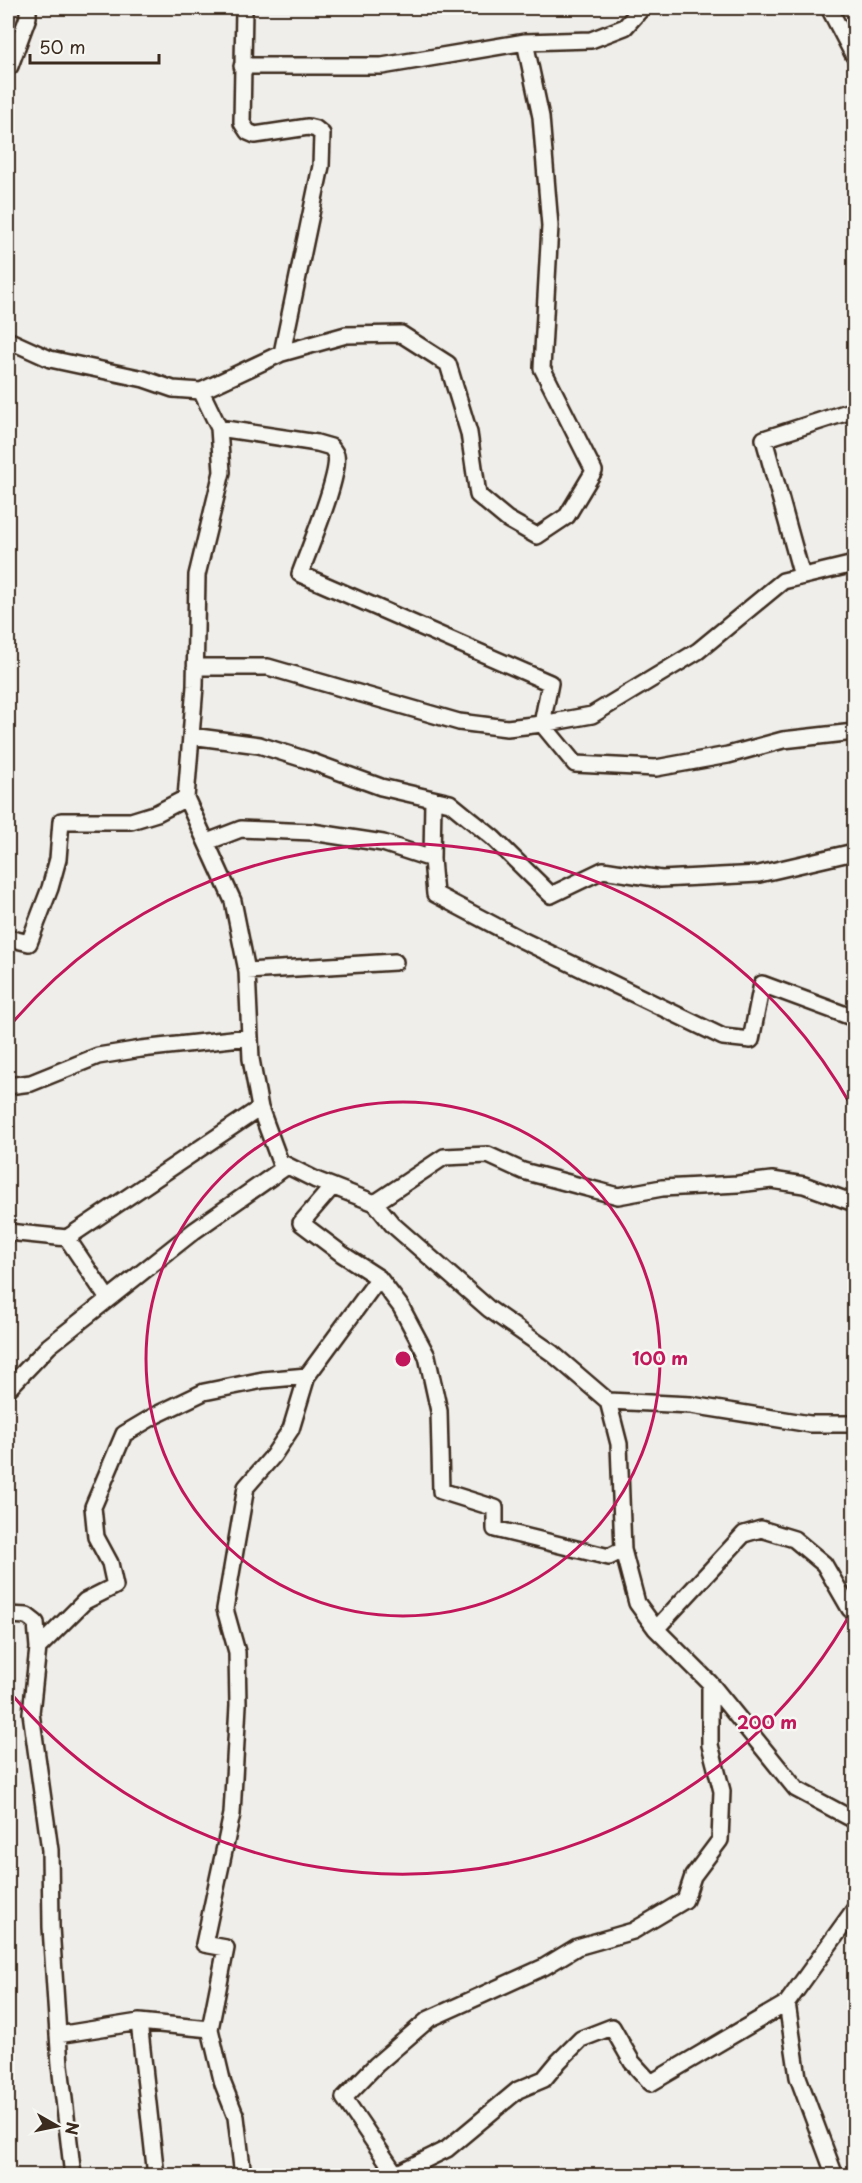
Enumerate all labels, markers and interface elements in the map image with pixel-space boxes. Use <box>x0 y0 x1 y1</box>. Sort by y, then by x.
scale bar <box>30 27 159 65</box>
text: 50 m <box>39 33 86 60</box>
text: 100 m <box>632 1344 688 1371</box>
centre of rings <box>393 1349 413 1369</box>
text: 200 m <box>737 1708 797 1735</box>
north arrow <box>27 2096 87 2156</box>
text: N <box>60 2120 86 2137</box>

